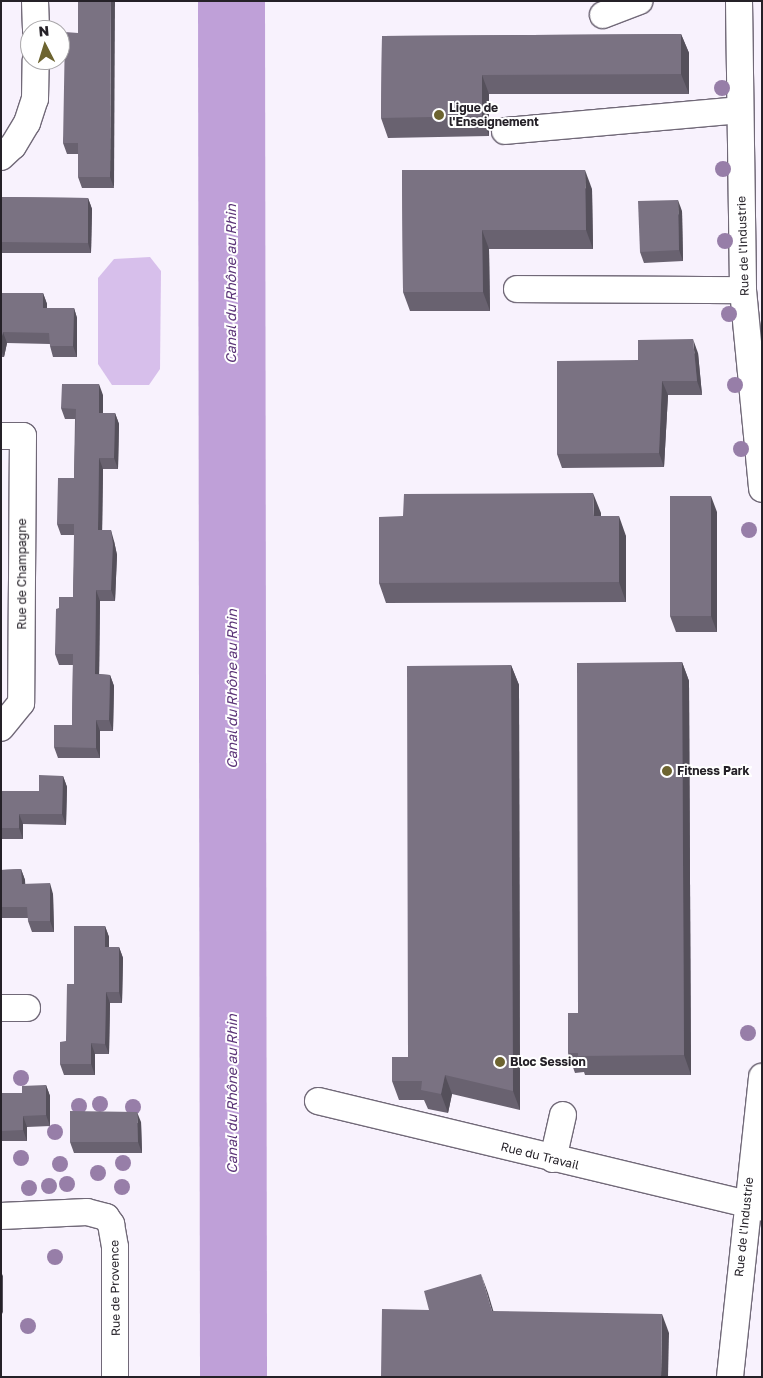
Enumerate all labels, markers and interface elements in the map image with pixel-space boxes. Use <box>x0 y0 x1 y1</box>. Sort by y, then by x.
north arrow <box>20 20 70 70</box>
text: N <box>38 22 50 39</box>
place label: Ligue de l'Enseignement <box>449 101 539 129</box>
marker: Ligue de l'Enseignement <box>433 109 445 121</box>
street label: Rue de l'Industrie <box>734 196 752 296</box>
water label: Canal du Rhône au Rhin <box>223 204 239 364</box>
street label: Rue de Champagne <box>15 518 29 630</box>
water label: Canal du Rhône au Rhin <box>224 609 240 769</box>
place label: Fitness Park <box>677 764 749 778</box>
marker: Fitness Park <box>661 765 673 777</box>
water label: Canal du Rhône au Rhin <box>224 1014 240 1174</box>
place label: Bloc Session <box>510 1055 586 1069</box>
marker: Bloc Session <box>494 1056 506 1068</box>
street label: Rue du Travail <box>499 1139 581 1173</box>
street label: Rue de l'Industrie <box>732 1176 756 1278</box>
street label: Rue de Provence <box>107 1240 123 1336</box>

